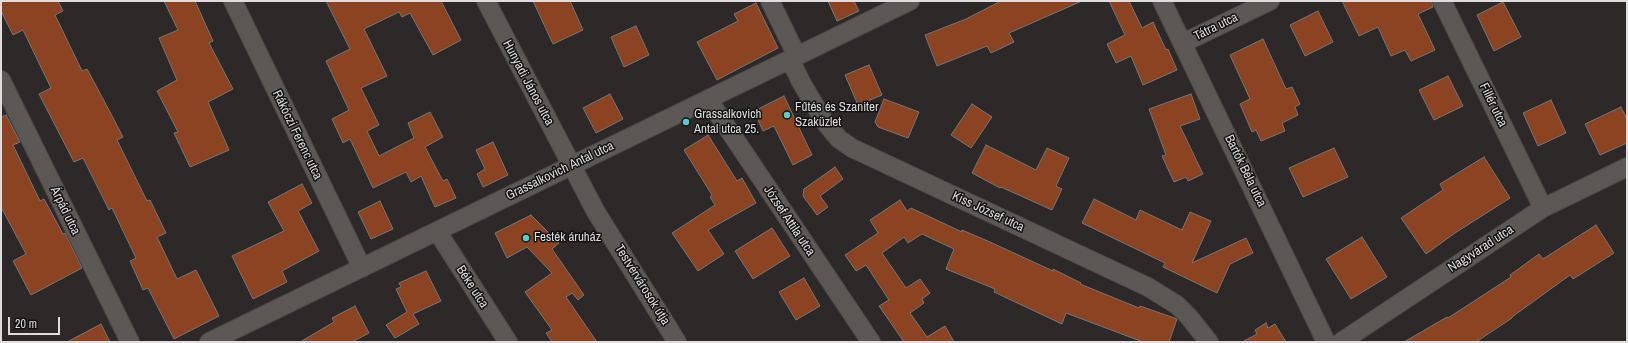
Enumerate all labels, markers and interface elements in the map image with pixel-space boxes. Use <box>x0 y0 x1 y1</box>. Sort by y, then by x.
street label: Tátra utca <box>1191 10 1241 44</box>
street label: Hunyadi János utca <box>499 38 557 128</box>
street label: Fillér utca <box>1476 81 1510 129</box>
street label: Rákóczi Ferenc utca <box>269 88 325 182</box>
place label: Fűtés és Szaniter Szaküzlet <box>795 100 879 131</box>
place label: Grassalkovich Antal utca 25. <box>694 107 762 138</box>
marker: Fűtés és Szaniter Szaküzlet <box>782 110 792 120</box>
marker: Grassalkovich Antal utca 25. <box>681 117 691 127</box>
street label: Bartók Béla utca <box>1221 132 1269 210</box>
street label: Grassalkovich Antal utca <box>504 138 616 204</box>
street label: József Attila utca <box>760 183 818 259</box>
street label: Árpád utca <box>47 184 83 238</box>
street label: Kiss József utca <box>950 189 1026 235</box>
street label: Nagyvárad utca <box>1445 222 1517 276</box>
place label: Festék áruház <box>534 230 601 246</box>
marker: Festék áruház <box>521 233 531 243</box>
street label: Testvérvárosok útja <box>611 242 673 328</box>
street label: Béke utca <box>453 263 491 311</box>
scale bar <box>10 309 62 335</box>
text: 20 m <box>15 316 37 332</box>

